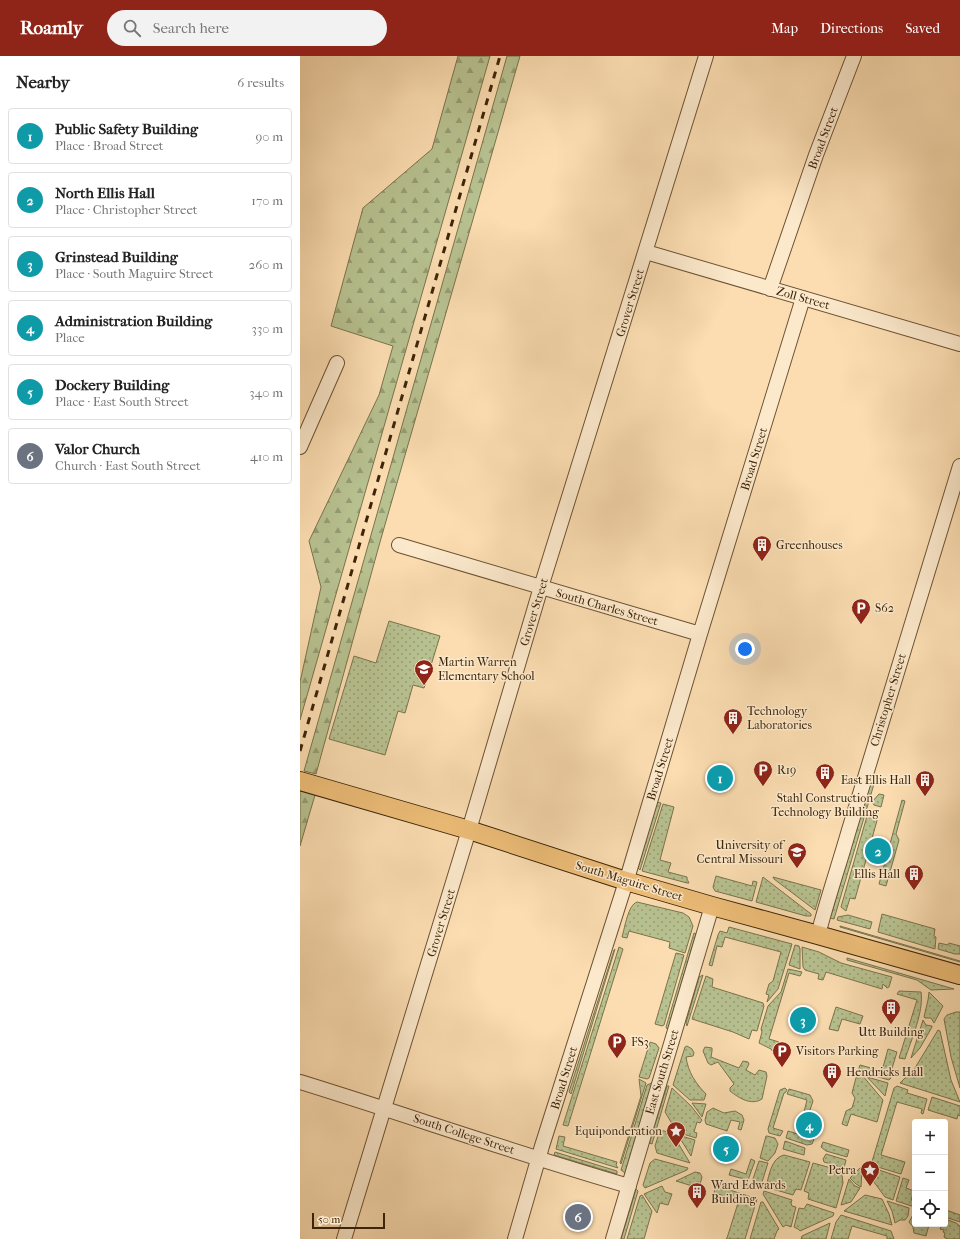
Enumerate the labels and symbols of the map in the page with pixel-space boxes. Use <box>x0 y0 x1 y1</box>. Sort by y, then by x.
street label: Broad Street <box>805 104 841 171</box>
street label: Grover Street <box>613 267 647 339</box>
street label: Zoll Street <box>775 284 832 313</box>
street label: Broad Street <box>738 425 770 492</box>
building icon: Greenhouses <box>751 534 773 562</box>
place label: Greenhouses <box>776 538 843 552</box>
street label: Grover Street <box>517 576 551 648</box>
street label: South Charles Street <box>554 586 660 628</box>
parking icon: S62 <box>850 597 872 625</box>
place label: S62 <box>875 601 894 615</box>
your location <box>735 639 755 659</box>
street label: Christopher Street <box>867 651 909 748</box>
place label: Martin Warren Elementary School <box>438 655 535 683</box>
school or university icon: Martin Warren Elementary School <box>413 658 435 686</box>
place label: Technology Laboratories <box>747 704 813 732</box>
building icon: Technology Laboratories <box>722 707 744 735</box>
street label: Broad Street <box>644 735 676 802</box>
parking icon: R19 <box>752 759 774 787</box>
building icon: Stahl Construction Technology Building <box>814 762 836 790</box>
pin: 1 <box>707 763 733 793</box>
place label: R19 <box>777 763 796 777</box>
building icon: East Ellis Hall <box>914 769 936 797</box>
place label: East Ellis Hall <box>841 773 912 787</box>
place label: Stahl Construction Technology Building <box>771 791 879 819</box>
pin: 2 <box>865 836 891 866</box>
place label: University of Central Missouri <box>696 838 786 866</box>
school or university icon: University of Central Missouri <box>786 841 808 869</box>
street label: South Maguire Street <box>574 858 685 904</box>
building icon: Ellis Hall <box>903 863 925 891</box>
place label: Ellis Hall <box>854 867 901 881</box>
street label: Grover Street <box>424 887 458 959</box>
building icon: Utt Building <box>880 997 902 1025</box>
pin: 3 <box>790 1005 816 1035</box>
place label: Utt Building <box>858 1025 924 1039</box>
street label: East South Street <box>642 1027 682 1116</box>
parking icon: FS3 <box>606 1031 628 1059</box>
place label: FS3 <box>631 1035 649 1049</box>
parking icon: Visitors Parking <box>771 1040 793 1068</box>
street label: Broad Street <box>548 1044 580 1111</box>
place label: Visitors Parking <box>795 1044 879 1058</box>
building icon: Hendricks Hall <box>821 1061 843 1089</box>
place label: Hendricks Hall <box>846 1065 924 1079</box>
pin: 4 <box>796 1110 822 1140</box>
street label: South College Street <box>412 1111 517 1157</box>
place icon: Equiponderation <box>665 1120 687 1148</box>
place label: Equiponderation <box>575 1124 662 1138</box>
pin: 5 <box>713 1134 739 1164</box>
place icon: Petra <box>859 1159 881 1187</box>
place label: Petra <box>828 1163 856 1177</box>
place label: Ward Edwards Building <box>710 1178 786 1206</box>
building icon: Ward Edwards Building <box>686 1181 708 1209</box>
pin: 6 <box>565 1202 591 1232</box>
scale bar <box>312 1211 385 1230</box>

